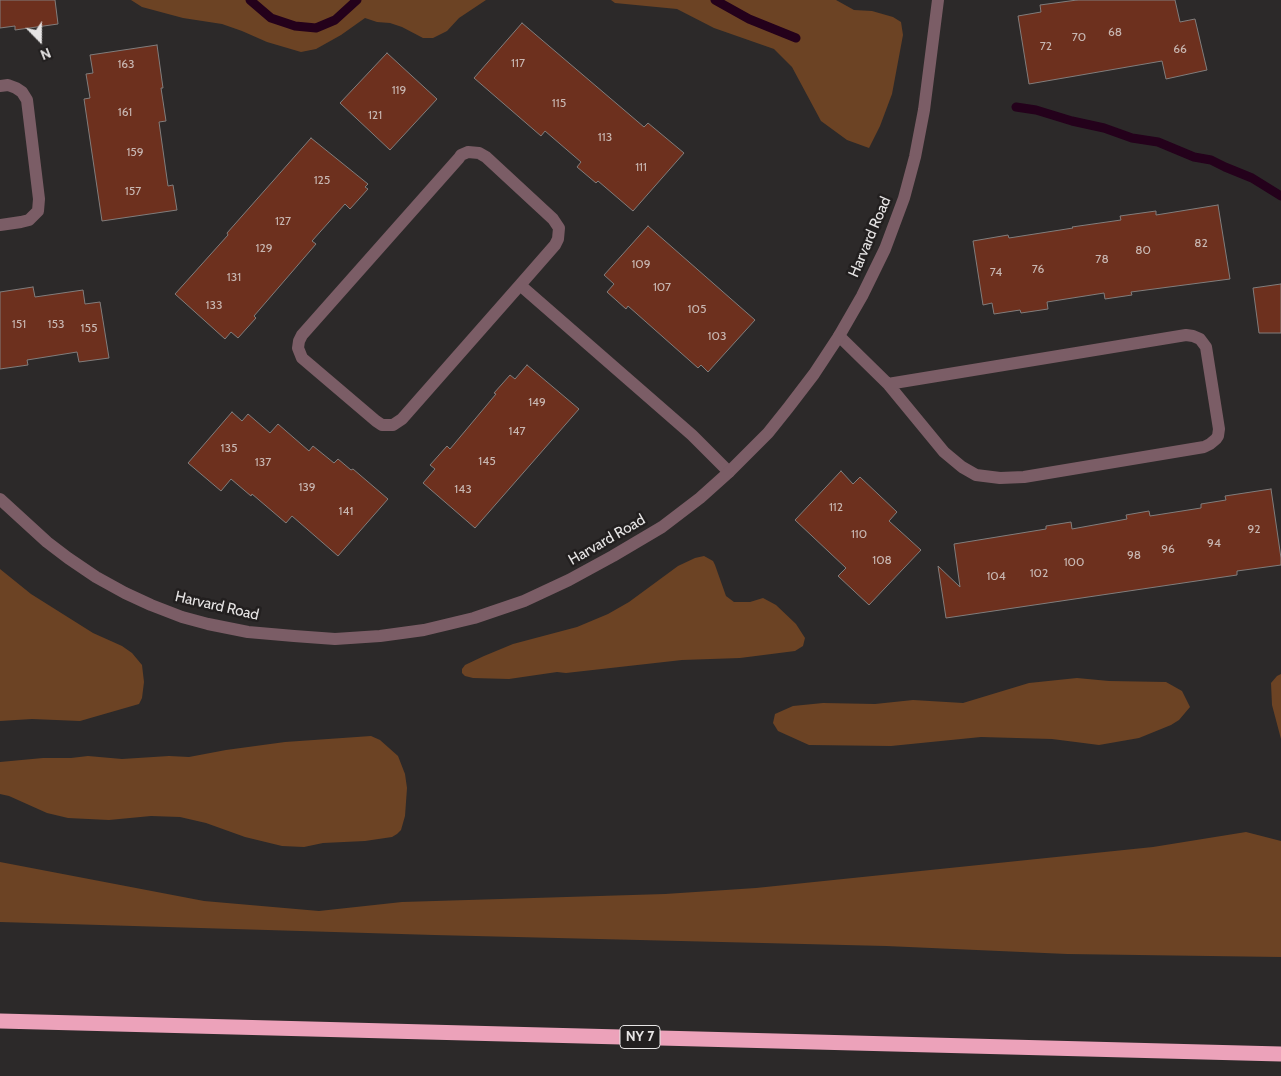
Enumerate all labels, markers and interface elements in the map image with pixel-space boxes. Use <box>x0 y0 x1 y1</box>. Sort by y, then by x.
north arrow <box>15 15 65 65</box>
house number: 68 <box>1108 25 1122 39</box>
house number: 70 <box>1072 30 1086 44</box>
house number: 72 <box>1040 39 1052 53</box>
house number: 66 <box>1173 42 1187 56</box>
text: N <box>38 44 54 64</box>
house number: 117 <box>511 56 525 70</box>
house number: 163 <box>117 57 135 71</box>
house number: 119 <box>392 83 406 97</box>
house number: 115 <box>552 96 566 110</box>
house number: 161 <box>118 105 132 119</box>
house number: 121 <box>368 108 382 122</box>
house number: 113 <box>598 130 612 144</box>
house number: 159 <box>126 145 144 159</box>
house number: 111 <box>635 160 647 174</box>
house number: 125 <box>314 173 330 187</box>
house number: 157 <box>125 184 141 198</box>
street label: Harvard Road <box>845 194 895 280</box>
house number: 127 <box>275 214 291 228</box>
house number: 82 <box>1194 236 1208 250</box>
house number: 129 <box>255 241 273 255</box>
house number: 80 <box>1135 243 1151 257</box>
house number: 78 <box>1095 252 1109 266</box>
house number: 109 <box>631 257 651 271</box>
house number: 76 <box>1032 262 1044 276</box>
house number: 74 <box>990 265 1002 279</box>
house number: 131 <box>227 270 241 284</box>
house number: 107 <box>653 280 671 294</box>
house number: 133 <box>206 298 222 312</box>
house number: 105 <box>688 302 706 316</box>
house number: 151 <box>12 317 26 331</box>
house number: 153 <box>48 317 64 331</box>
house number: 155 <box>81 321 97 335</box>
house number: 103 <box>708 329 726 343</box>
house number: 149 <box>528 395 546 409</box>
house number: 147 <box>509 424 525 438</box>
house number: 135 <box>221 441 237 455</box>
house number: 145 <box>478 454 496 468</box>
house number: 137 <box>255 455 271 469</box>
house number: 139 <box>298 480 316 494</box>
house number: 143 <box>454 482 472 496</box>
house number: 112 <box>829 500 843 514</box>
house number: 141 <box>339 504 353 518</box>
street label: Harvard Road <box>565 511 649 569</box>
house number: 92 <box>1247 522 1261 536</box>
house number: 110 <box>851 527 867 541</box>
house number: 94 <box>1207 536 1221 550</box>
house number: 96 <box>1161 542 1175 556</box>
house number: 98 <box>1127 548 1141 562</box>
house number: 108 <box>872 553 892 567</box>
house number: 100 <box>1064 555 1084 569</box>
house number: 102 <box>1030 566 1048 580</box>
house number: 104 <box>986 569 1006 583</box>
street label: Harvard Road <box>173 588 261 624</box>
road number: NY 7 <box>620 1026 660 1048</box>

